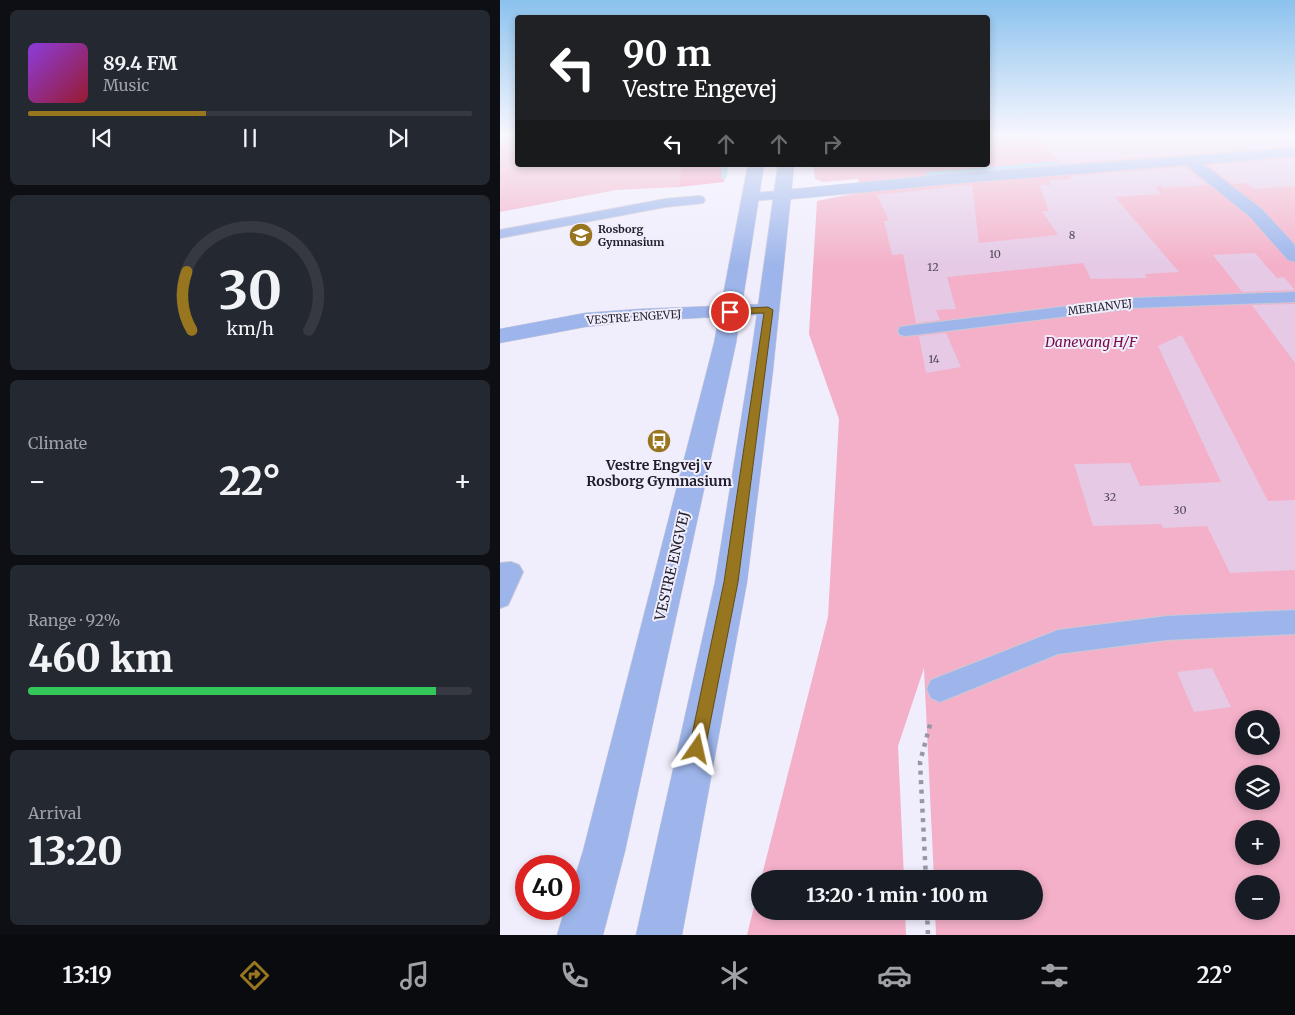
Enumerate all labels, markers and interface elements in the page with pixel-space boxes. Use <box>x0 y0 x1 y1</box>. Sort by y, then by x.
text: 90 m <box>623 32 711 76</box>
icon: left <box>540 35 605 100</box>
text: 89.4 FM <box>103 51 177 75</box>
text: Music <box>103 75 149 95</box>
text: Vestre Engevej <box>623 75 777 103</box>
icon: previous <box>88 124 116 152</box>
icon: pause <box>236 124 264 152</box>
icon: next <box>384 124 412 152</box>
icon: left <box>659 130 687 158</box>
icon: ahead <box>712 130 740 158</box>
icon: ahead <box>765 130 793 158</box>
icon: right <box>818 130 846 158</box>
school or university icon: Rosborg Gymnasium <box>568 222 594 248</box>
place label: Rosborg Gymnasium <box>598 222 664 249</box>
house number: 8 <box>1069 228 1076 242</box>
house number: 10 <box>989 247 1001 261</box>
text: 30 <box>218 258 282 323</box>
house number: 12 <box>927 260 939 274</box>
pin <box>709 291 751 333</box>
street label: MERIANVEJ <box>1067 296 1133 318</box>
icon: arrive <box>716 298 744 326</box>
street label: VESTRE ENGEVEJ <box>585 307 682 327</box>
text: km/h <box>226 317 274 340</box>
park label: Danevang H/F <box>1044 333 1138 351</box>
house number: 14 <box>928 352 940 366</box>
bus stop icon: Vestre Engvej v Rosborg Gymnasium <box>646 428 672 454</box>
text: Climate <box>28 433 87 453</box>
place label: Vestre Engvej v Rosborg Gymnasium <box>586 456 732 490</box>
text: 22° <box>219 458 281 505</box>
text: − <box>28 463 47 499</box>
text: + <box>453 463 472 499</box>
house number: 32 <box>1104 490 1116 504</box>
house number: 30 <box>1173 503 1187 517</box>
street label: VESTRE ENGVEJ <box>650 510 693 623</box>
text: Range · 92% <box>28 610 120 630</box>
text: 460 km <box>28 635 173 682</box>
map controls <box>1235 710 1280 920</box>
button: search <box>1235 710 1280 755</box>
position arrow <box>670 722 722 774</box>
button: layers <box>1235 765 1280 810</box>
text: Arrival <box>28 803 81 823</box>
button: + <box>1235 820 1280 865</box>
text: 13:20 <box>28 828 123 875</box>
speed limit sign: 40 <box>515 855 580 920</box>
button: − <box>1235 875 1280 920</box>
text: 13:20 · 1 min · 100 m <box>806 883 988 907</box>
icon: directions <box>237 958 272 993</box>
icon: music <box>397 958 432 993</box>
icon: phone <box>557 958 592 993</box>
icon: climate <box>717 958 752 993</box>
icon: car <box>877 958 912 993</box>
icon: filters <box>1037 958 1072 993</box>
text: 13:19 <box>63 961 112 989</box>
text: 22° <box>1197 961 1232 989</box>

